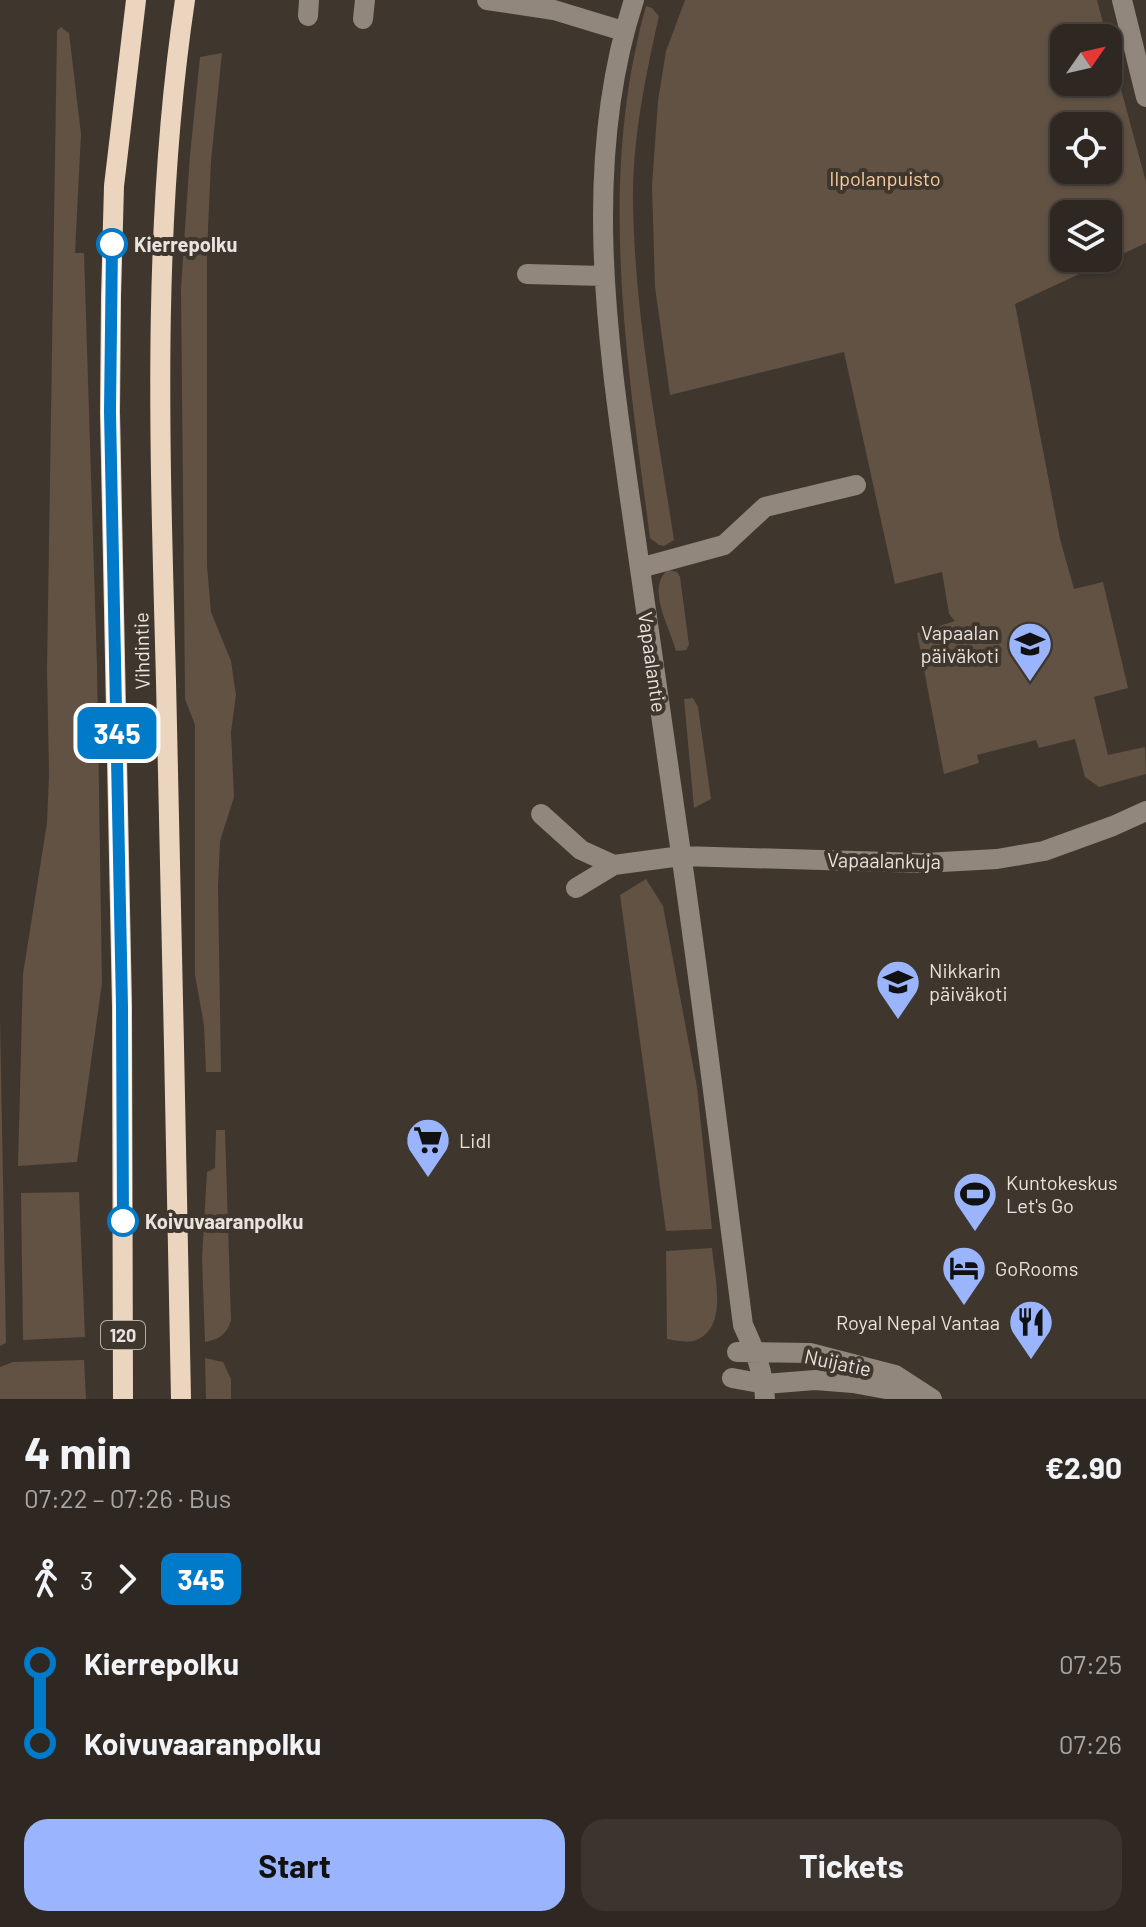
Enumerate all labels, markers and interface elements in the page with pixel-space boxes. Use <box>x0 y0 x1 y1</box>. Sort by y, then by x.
north arrow <box>1050 24 1122 96</box>
map controls <box>1050 24 1122 272</box>
button: locate <box>1050 112 1122 184</box>
park label: Ilpolanpuisto <box>829 166 941 190</box>
button: layers <box>1050 200 1122 272</box>
marker: Kierrepolku <box>97 229 127 259</box>
place label: Kierrepolku <box>134 232 237 256</box>
street label: Vapaalantie <box>634 610 672 714</box>
street label: Vihdintie <box>128 612 154 690</box>
place label: Vapaalan päiväkoti <box>920 620 999 667</box>
school or university icon: Vapaalan päiväkoti <box>1006 620 1054 683</box>
line badge: 345 <box>71 707 163 759</box>
text: 345 <box>93 716 141 750</box>
street label: Vapaalankuja <box>827 847 941 873</box>
school or university icon: Nikkarin päiväkoti <box>874 958 922 1021</box>
place label: Nikkarin päiväkoti <box>929 958 1008 1005</box>
supermarket icon: Lidl <box>404 1116 452 1179</box>
place label: Lidl <box>459 1128 491 1152</box>
sports icon: Kuntokeskus Let's Go <box>951 1170 999 1233</box>
place label: Kuntokeskus Let's Go <box>1006 1170 1118 1217</box>
marker: Koivuvaaranpolku <box>108 1206 138 1236</box>
place label: Koivuvaaranpolku <box>145 1209 303 1233</box>
hotel icon: GoRooms <box>940 1244 988 1307</box>
place label: GoRooms <box>995 1256 1078 1280</box>
restaurant icon: Royal Nepal Vantaa <box>1007 1298 1055 1361</box>
place label: Royal Nepal Vantaa <box>836 1310 1000 1334</box>
road number: 120 <box>101 1321 145 1349</box>
street label: Nuijatie <box>803 1343 873 1381</box>
text: 4 min <box>24 1425 131 1478</box>
text: €2.90 <box>1045 1449 1122 1485</box>
text: 07:22 – 07:26 · Bus <box>24 1482 231 1513</box>
icon: walk <box>24 1557 68 1601</box>
icon: forward <box>105 1557 149 1601</box>
text: 345 <box>177 1562 225 1596</box>
text: 3 <box>80 1564 93 1595</box>
text: Kierrepolku <box>84 1645 239 1681</box>
text: 07:25 <box>1059 1648 1122 1679</box>
text: Koivuvaaranpolku <box>84 1725 321 1761</box>
text: 07:26 <box>1059 1728 1122 1759</box>
button: Start <box>24 1819 565 1911</box>
button: Tickets <box>581 1819 1122 1911</box>

